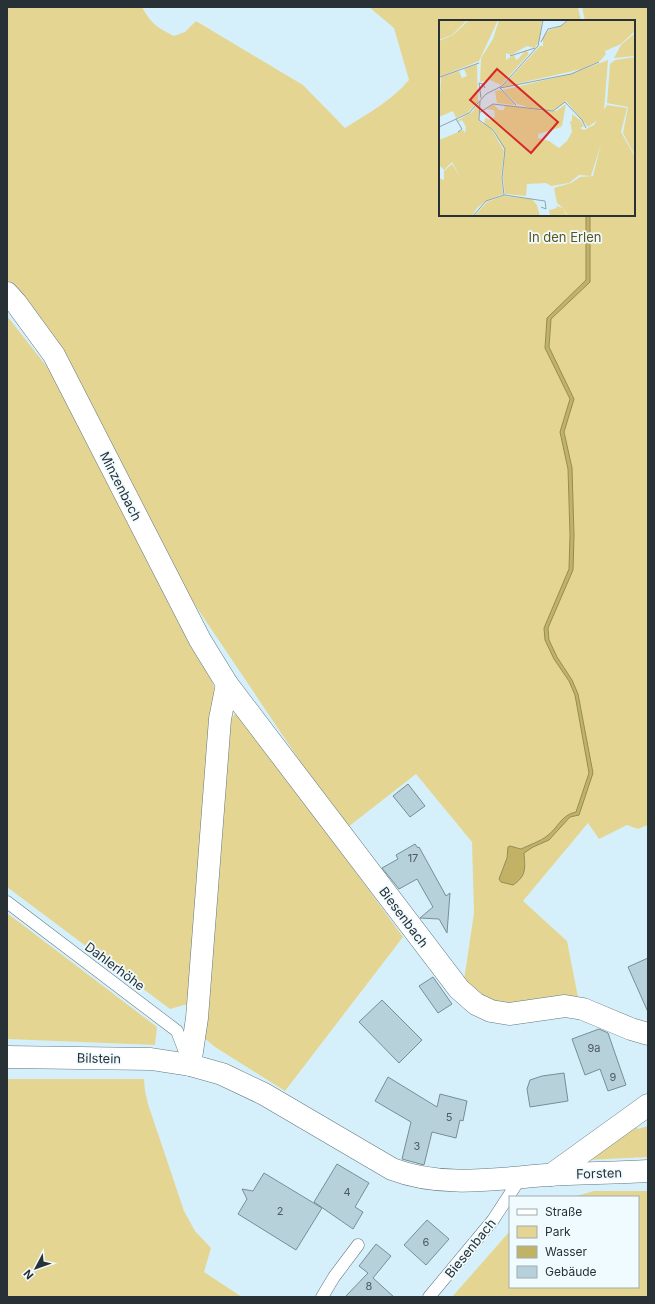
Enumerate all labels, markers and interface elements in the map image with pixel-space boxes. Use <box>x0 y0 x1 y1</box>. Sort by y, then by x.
inset map <box>439 20 635 216</box>
park label: In den Erlen <box>528 229 602 245</box>
street label: Minzenbach <box>97 449 145 523</box>
house number: 17 <box>408 851 418 865</box>
street label: Biesenbach <box>376 883 432 951</box>
street label: Dahlerhöhe <box>82 938 148 994</box>
house number: 9a <box>588 1041 601 1055</box>
street label: Bilstein <box>77 1050 121 1066</box>
house number: 9 <box>610 1070 617 1084</box>
house number: 5 <box>446 1110 453 1124</box>
house number: 3 <box>414 1139 421 1153</box>
street label: Forsten <box>576 1164 622 1182</box>
house number: 4 <box>343 1185 351 1199</box>
legend <box>509 1196 639 1288</box>
house number: 2 <box>277 1204 283 1218</box>
text: Straße <box>545 1204 582 1219</box>
street label: Biesenbach <box>441 1215 499 1281</box>
text: Park <box>545 1224 571 1239</box>
house number: 6 <box>423 1235 430 1249</box>
text: Wasser <box>545 1244 588 1259</box>
north arrow <box>16 1248 56 1288</box>
text: Gebäude <box>545 1264 597 1279</box>
text: N <box>20 1267 36 1282</box>
house number: 8 <box>366 1279 373 1293</box>

